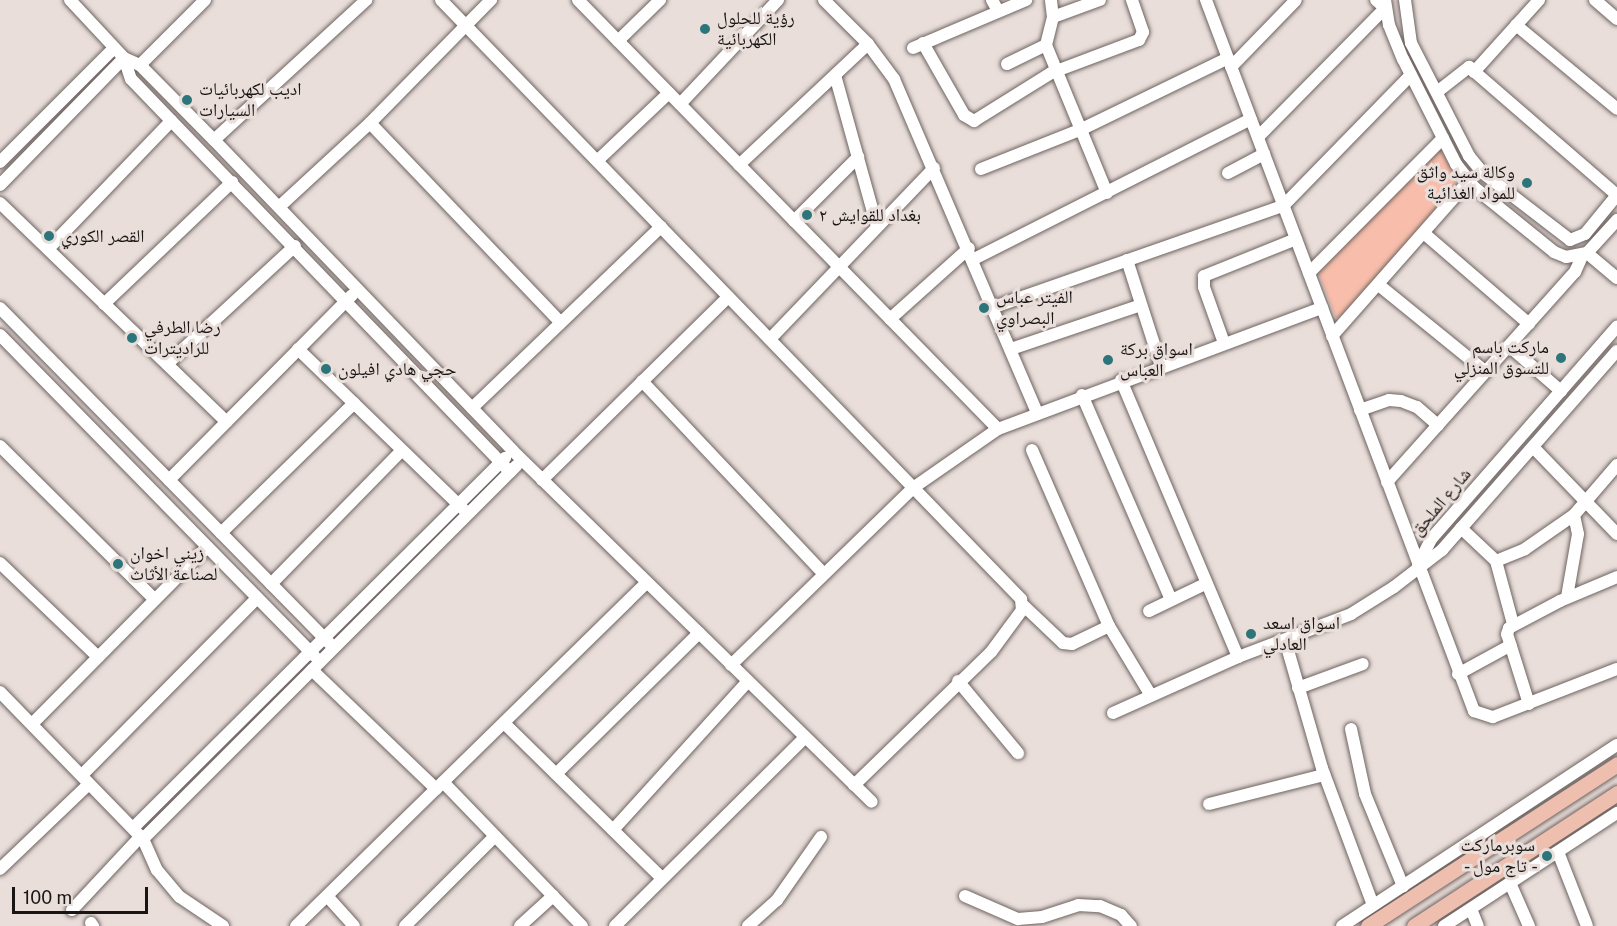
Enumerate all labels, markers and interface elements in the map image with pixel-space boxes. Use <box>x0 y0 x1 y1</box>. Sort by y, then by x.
place label: رؤية للحلول الكهربائية <box>717 8 795 50</box>
marker: رؤية للحلول الكهربائية <box>698 22 712 36</box>
place label: اديب لكهربائيات السيارات <box>199 79 302 122</box>
marker: اديب لكهربائيات السيارات <box>180 93 194 107</box>
place label: وكالة سيد واثق للمواد الغذائية <box>1417 162 1515 204</box>
marker: وكالة سيد واثق للمواد الغذائية <box>1520 176 1534 190</box>
place label: بغداد للقوايش ٢ <box>819 204 921 226</box>
marker: بغداد للقوايش ٢ <box>800 208 814 222</box>
place label: القصر الكوري <box>61 225 145 247</box>
marker: القصر الكوري <box>42 229 56 243</box>
place label: الفيتر عباس البصراوي <box>996 287 1073 330</box>
marker: الفيتر عباس البصراوي <box>977 301 991 315</box>
place label: رضا الطرفي للراديترات <box>144 317 221 360</box>
marker: رضا الطرفي للراديترات <box>125 331 139 345</box>
place label: ماركت باسم للتسوق المنزلي <box>1454 337 1549 380</box>
place label: اسواق بركة العباس <box>1120 339 1193 382</box>
marker: ماركت باسم للتسوق المنزلي <box>1554 351 1568 365</box>
marker: اسواق بركة العباس <box>1101 353 1115 367</box>
place label: حجي هادي افيلون <box>338 358 457 380</box>
marker: حجي هادي افيلون <box>319 362 333 376</box>
street label: شارع الملحق <box>1406 464 1476 540</box>
place label: زيني اخوان لصناعة الأثاث <box>130 543 217 586</box>
marker: زيني اخوان لصناعة الأثاث <box>111 557 125 571</box>
place label: اسواق اسعد العادلي <box>1263 613 1340 656</box>
marker: اسواق اسعد العادلي <box>1244 627 1258 641</box>
place label: سوبرماركت - تاج مول - <box>1459 835 1535 878</box>
marker: سوبرماركت - تاج مول - <box>1540 849 1554 863</box>
scale bar <box>15 875 152 913</box>
text: 100 m <box>23 887 72 908</box>

